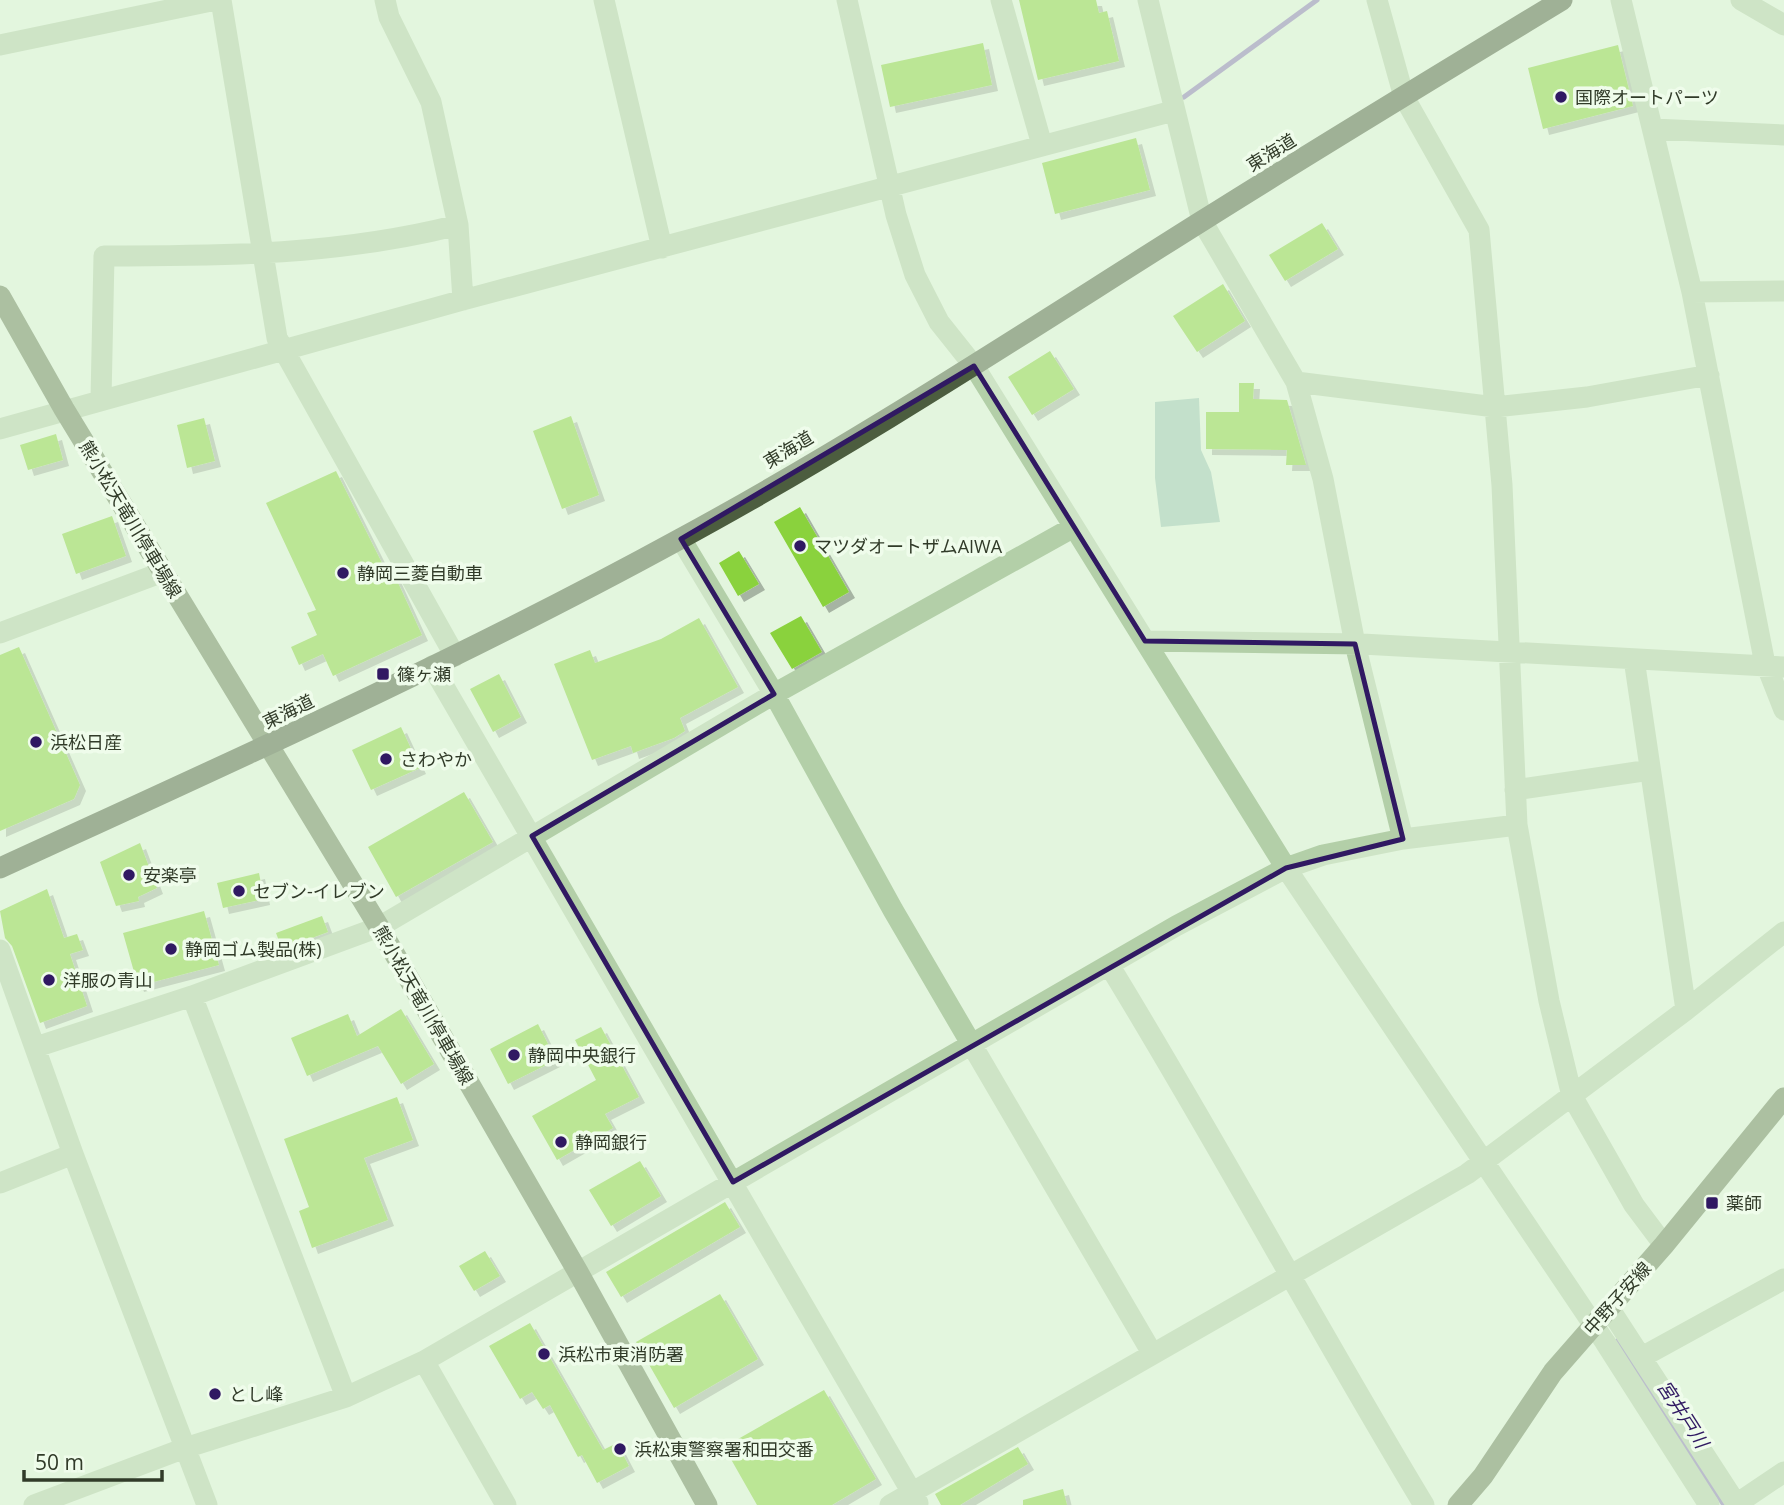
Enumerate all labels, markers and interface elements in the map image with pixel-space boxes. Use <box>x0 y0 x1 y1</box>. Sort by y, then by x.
place label: 国際オートパーツ <box>1575 85 1719 109</box>
marker: 国際オートパーツ <box>1553 89 1569 105</box>
street label: 東海道 <box>1242 128 1300 176</box>
street label: 東海道 <box>759 425 817 473</box>
street label: 熊小松天竜川停車場線 <box>74 436 188 602</box>
place label: マツダオートザムAIWA <box>814 534 1003 558</box>
marker: マツダオートザムAIWA <box>792 538 808 554</box>
place label: 静岡三菱自動車 <box>357 561 483 585</box>
marker: 静岡三菱自動車 <box>335 565 351 581</box>
place label: 篠ヶ瀬 <box>397 662 451 686</box>
marker: 篠ヶ瀬 <box>375 666 391 682</box>
street label: 東海道 <box>258 688 318 734</box>
place label: 浜松日産 <box>50 730 122 754</box>
marker: 浜松日産 <box>28 734 44 750</box>
place label: さわやか <box>400 747 472 771</box>
marker: さわやか <box>378 751 394 767</box>
place label: 安楽亭 <box>143 863 197 887</box>
marker: 安楽亭 <box>121 867 137 883</box>
place label: セブン-イレブン <box>253 879 385 903</box>
marker: セブン-イレブン <box>231 883 247 899</box>
street label: 熊小松天竜川停車場線 <box>369 921 479 1089</box>
place label: 静岡ゴム製品(株) <box>185 937 322 961</box>
marker: 静岡ゴム製品(株) <box>163 941 179 957</box>
place label: 洋服の青山 <box>63 968 153 992</box>
marker: 洋服の青山 <box>41 972 57 988</box>
place label: 静岡中央銀行 <box>528 1043 636 1067</box>
marker: 静岡中央銀行 <box>506 1047 522 1063</box>
place label: 静岡銀行 <box>575 1130 647 1154</box>
marker: 静岡銀行 <box>553 1134 569 1150</box>
place label: 薬師 <box>1726 1191 1762 1215</box>
marker: 薬師 <box>1704 1195 1720 1211</box>
street label: 中野子安線 <box>1578 1257 1656 1339</box>
place label: 浜松市東消防署 <box>558 1342 684 1366</box>
marker: 浜松市東消防署 <box>536 1346 552 1362</box>
water label: 宮井戸川 <box>1651 1375 1716 1455</box>
place label: とし峰 <box>229 1382 283 1406</box>
marker: とし峰 <box>207 1386 223 1402</box>
place label: 浜松東警察署和田交番 <box>634 1437 814 1461</box>
scale bar <box>24 1438 163 1482</box>
marker: 浜松東警察署和田交番 <box>612 1441 628 1457</box>
text: 50 m <box>35 1448 84 1476</box>

